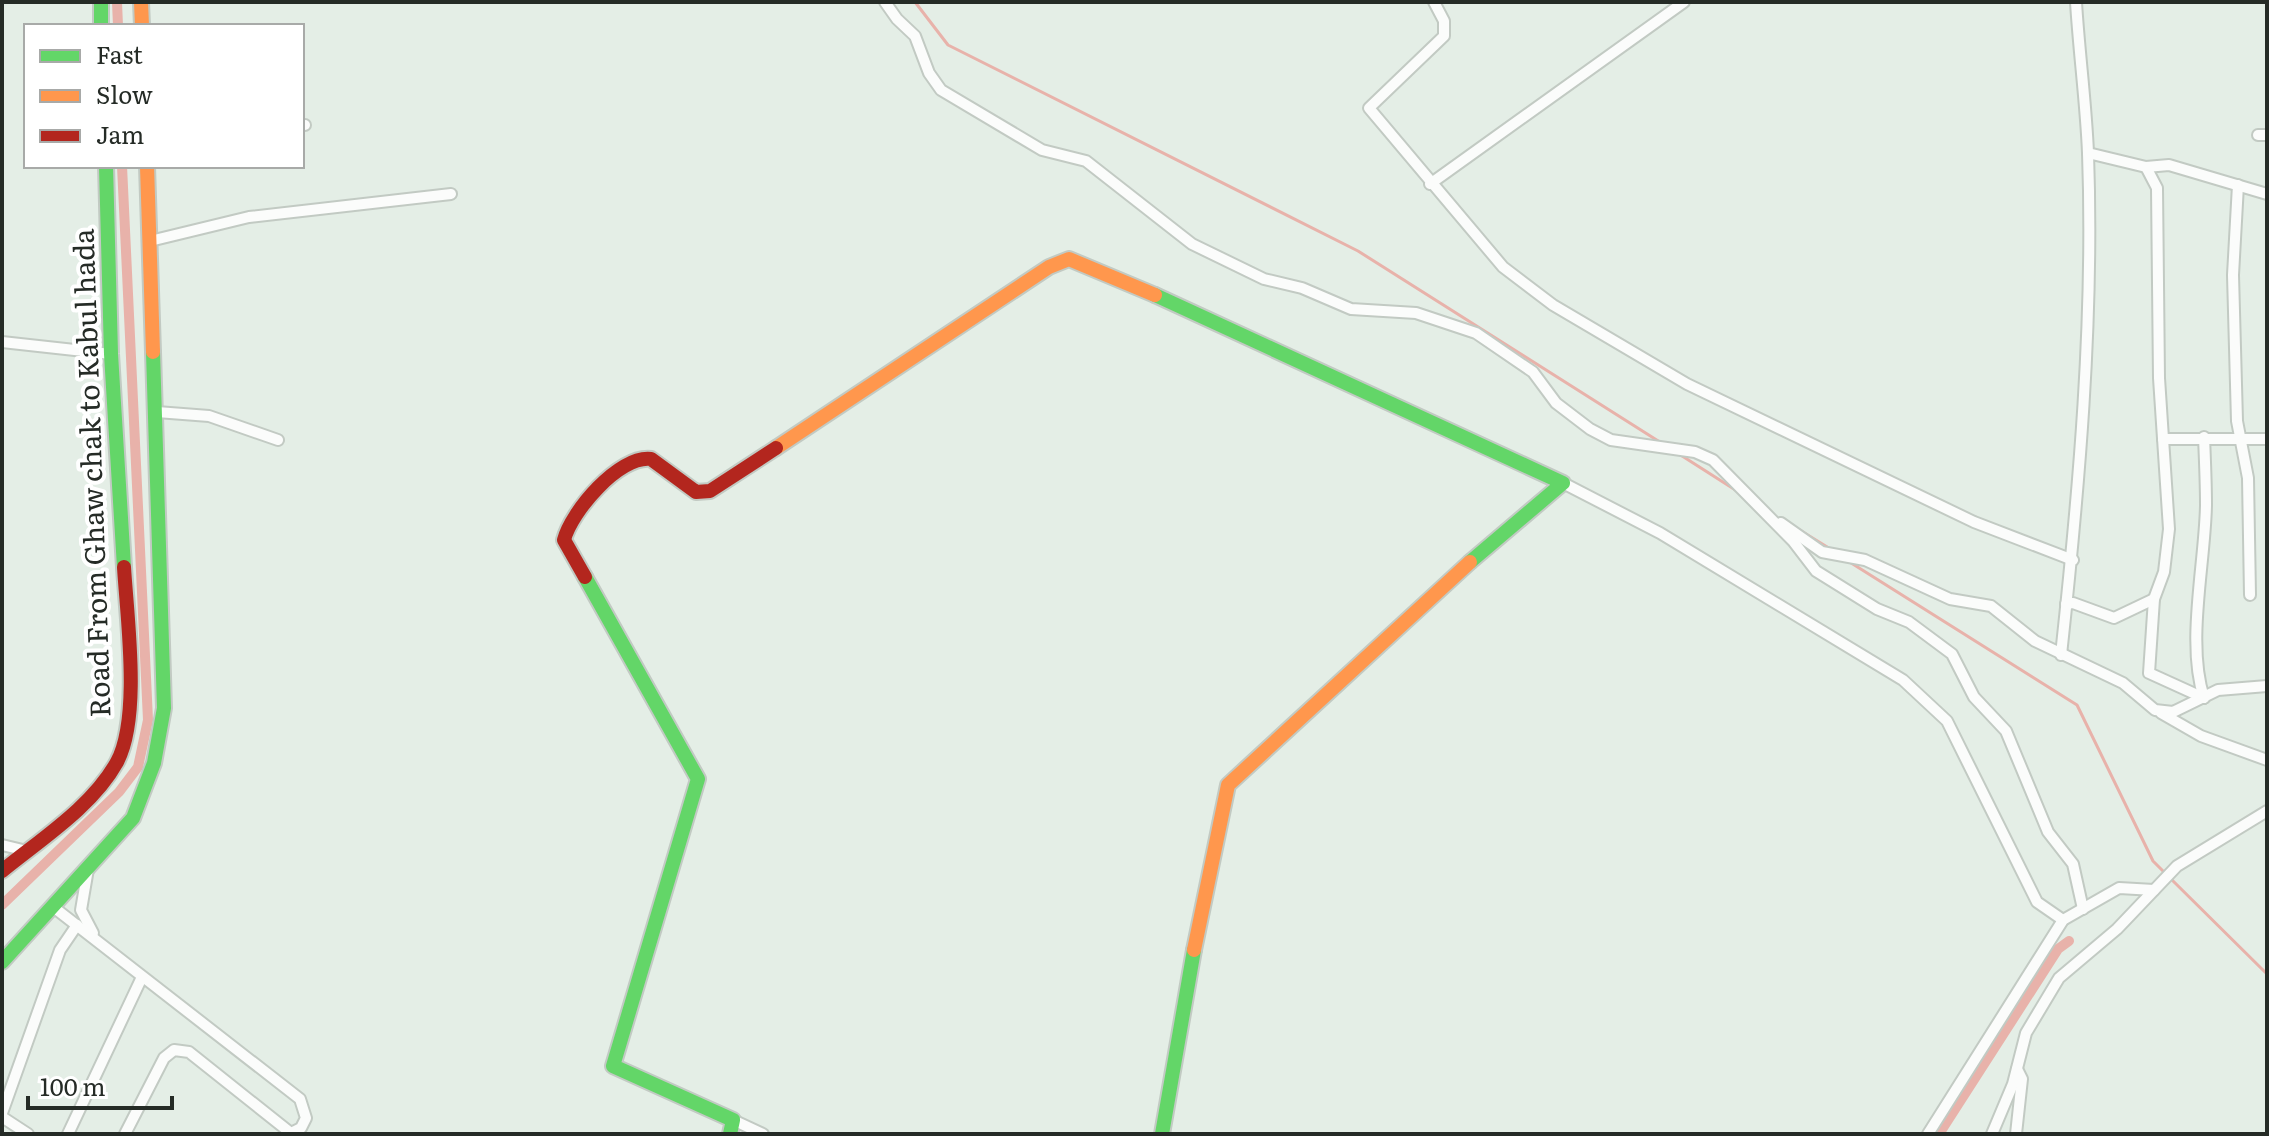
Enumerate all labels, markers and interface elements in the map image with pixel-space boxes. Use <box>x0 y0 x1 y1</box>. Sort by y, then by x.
legend <box>24 24 304 168</box>
text: Fast <box>96 36 143 71</box>
text: Slow <box>96 76 153 111</box>
text: Jam <box>96 116 144 151</box>
street label: Road From Ghaw chak to Kabul hada <box>60 228 120 718</box>
scale bar <box>28 1060 172 1110</box>
text: 100 m <box>40 1068 106 1103</box>

